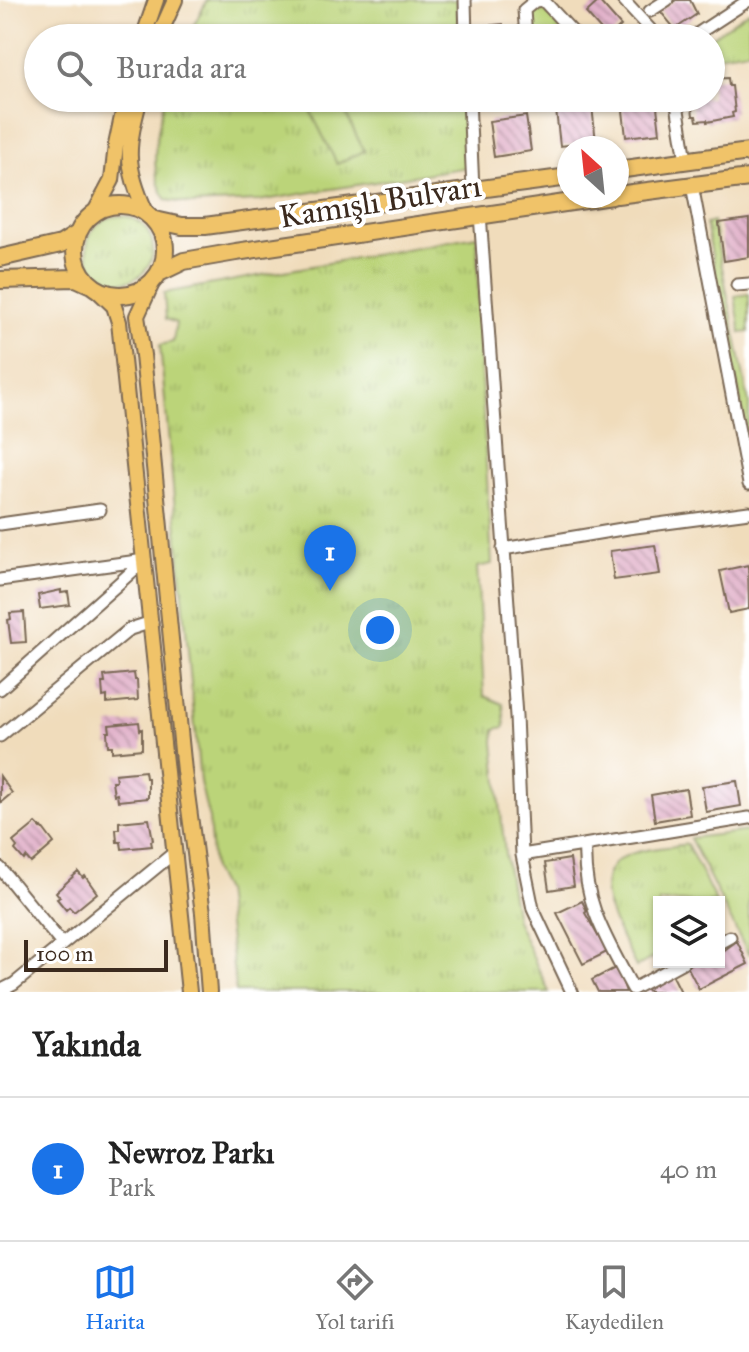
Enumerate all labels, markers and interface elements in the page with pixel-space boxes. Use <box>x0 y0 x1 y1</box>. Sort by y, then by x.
search box <box>24 24 725 112</box>
icon: search <box>52 46 96 90</box>
text: Burada ara <box>116 50 247 86</box>
north arrow <box>557 136 629 208</box>
street label: Kamışlı Bulvarı <box>276 166 484 237</box>
pin: 1 <box>304 525 356 591</box>
your location <box>360 610 400 650</box>
map controls <box>653 896 725 968</box>
button: layers <box>653 896 725 968</box>
scale bar <box>24 936 168 972</box>
text: 100 m <box>36 940 93 967</box>
text: Yakında <box>32 1024 141 1065</box>
text: Newroz Parkı <box>108 1135 274 1171</box>
text: 1 <box>53 1153 63 1185</box>
text: 40 m <box>660 1153 717 1185</box>
text: Park <box>108 1171 155 1203</box>
tab: Harita <box>85 1260 145 1335</box>
tab: Yol tarifi <box>315 1260 394 1335</box>
tab: Kaydedilen <box>565 1260 664 1335</box>

